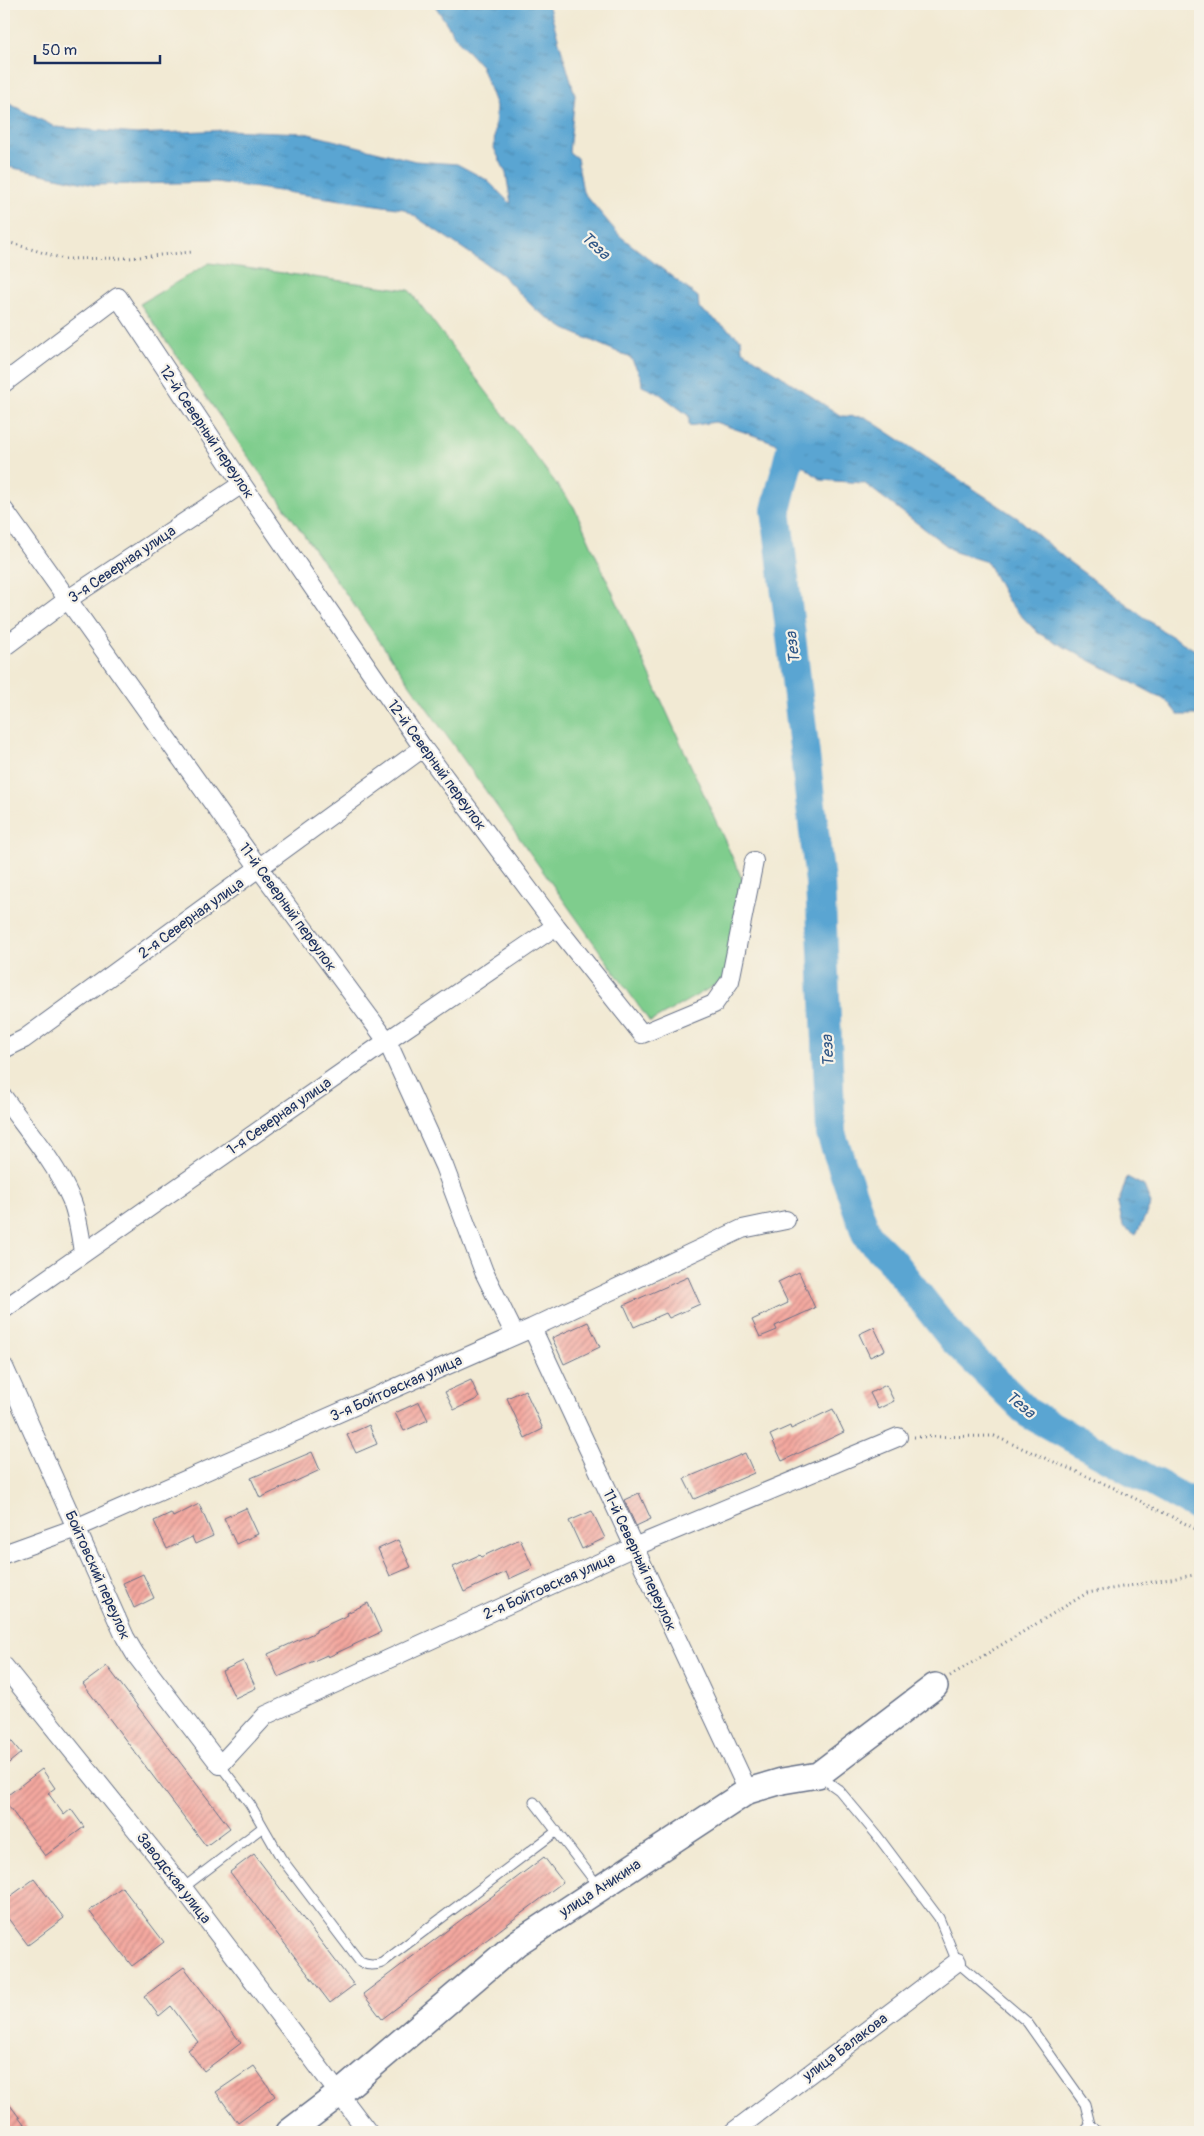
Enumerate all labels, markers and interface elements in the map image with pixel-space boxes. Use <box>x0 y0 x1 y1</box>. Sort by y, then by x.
scale bar <box>35 32 160 64</box>
text: 50 m <box>42 41 77 60</box>
water label: Теза <box>577 228 615 265</box>
street label: 12-й Северный переулок <box>155 362 258 503</box>
street label: 3-я Северная улица <box>65 521 180 607</box>
water label: Теза <box>781 629 805 665</box>
street label: 12-й Северный переулок <box>383 696 491 835</box>
street label: 11-й Северный переулок <box>235 839 341 975</box>
street label: 2-я Северная улица <box>135 874 248 963</box>
water label: Теза <box>817 1033 839 1067</box>
street label: 1-я Северная улица <box>223 1073 335 1160</box>
street label: 3-я Бойтовская улица <box>327 1351 465 1426</box>
water label: Теза <box>1002 1387 1040 1424</box>
street label: 11-й Северный переулок <box>598 1486 681 1634</box>
street label: Бойтовский переулок <box>61 1508 135 1643</box>
street label: 2-я Бойтовская улица <box>480 1549 618 1624</box>
street label: Заводская улица <box>132 1829 215 1928</box>
street label: улица Аникина <box>555 1855 645 1922</box>
street label: улица Балакова <box>798 2009 892 2086</box>

